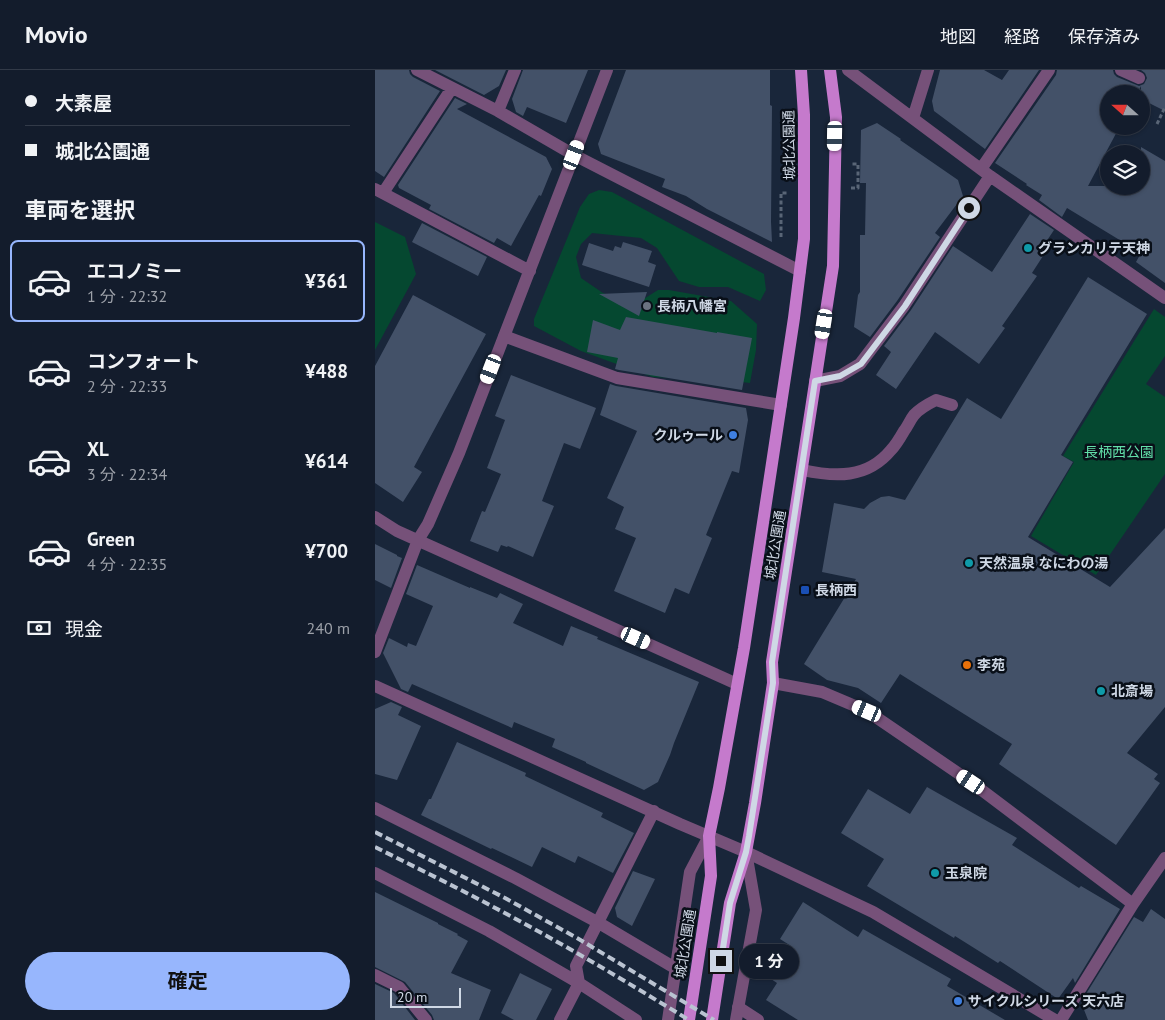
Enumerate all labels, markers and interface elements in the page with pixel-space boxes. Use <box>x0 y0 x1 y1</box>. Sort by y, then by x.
text: Movio <box>25 19 88 50</box>
text: 地図 <box>940 25 976 48</box>
text: 経路 <box>1004 25 1040 48</box>
text: 保存済み <box>1068 25 1140 48</box>
north arrow <box>1100 85 1150 135</box>
map controls <box>1100 85 1150 195</box>
text: 大素屋 <box>55 91 112 115</box>
street label: 城北公園通 <box>779 110 799 180</box>
car <box>827 121 842 151</box>
car <box>561 138 586 172</box>
text: 城北公園通 <box>55 139 150 163</box>
button: layers <box>1100 145 1150 195</box>
text: 車両を選択 <box>25 196 135 224</box>
route start <box>958 197 980 219</box>
place label: グランカリテ天神 <box>1038 239 1150 257</box>
marker: グランカリテ天神 <box>1022 242 1034 254</box>
icon: car <box>27 259 72 304</box>
text: エコノミー <box>87 259 182 283</box>
text: ¥361 <box>305 269 348 293</box>
text: 1 分 · 22:32 <box>87 286 167 306</box>
place label: 長柄八幡宮 <box>657 297 727 315</box>
marker: 長柄八幡宮 <box>641 300 653 312</box>
car <box>814 308 833 340</box>
icon: car <box>27 349 72 394</box>
text: コンフォート <box>87 349 200 373</box>
car <box>478 352 503 386</box>
text: ¥488 <box>305 359 348 383</box>
text: 2 分 · 22:33 <box>87 376 167 396</box>
place label: クルゥール <box>653 426 723 444</box>
marker: クルゥール <box>727 429 739 441</box>
text: XL <box>87 437 109 461</box>
icon: car <box>27 439 72 484</box>
park label: 長柄西公園 <box>1084 443 1154 461</box>
text: ¥614 <box>305 449 348 473</box>
text: 3 分 · 22:34 <box>87 464 167 484</box>
street label: 城北公園通 <box>761 509 789 581</box>
text: Green <box>87 527 135 551</box>
icon: car <box>27 529 72 574</box>
text: ¥700 <box>305 539 348 563</box>
text: 4 分 · 22:35 <box>87 554 167 574</box>
place label: 天然温泉 なにわの湯 <box>979 554 1109 572</box>
marker: 天然温泉 なにわの湯 <box>963 557 975 569</box>
place label: 長柄西 <box>815 581 857 599</box>
marker: 長柄西 <box>799 584 811 596</box>
icon: cash <box>25 614 53 642</box>
text: 現金 <box>65 617 103 641</box>
text: 240 m <box>307 618 350 638</box>
car <box>619 625 652 651</box>
place label: 李苑 <box>977 656 1005 674</box>
marker: 李苑 <box>961 659 973 671</box>
place label: 北斎場 <box>1111 682 1153 700</box>
marker: 北斎場 <box>1095 685 1107 697</box>
car <box>850 698 883 724</box>
car <box>954 767 987 797</box>
place label: 玉泉院 <box>945 864 987 882</box>
marker: 玉泉院 <box>929 867 941 879</box>
street label: 城北公園通 <box>671 908 699 980</box>
callout: 1 分 <box>739 944 799 978</box>
route end <box>710 950 732 972</box>
text: 1 分 <box>754 951 784 971</box>
button: 確定 <box>25 952 350 1010</box>
scale bar <box>390 985 461 1008</box>
text: 20 m <box>397 988 427 1006</box>
place label: サイクルシリーズ 天六店 <box>968 992 1124 1010</box>
marker: サイクルシリーズ 天六店 <box>952 995 964 1007</box>

